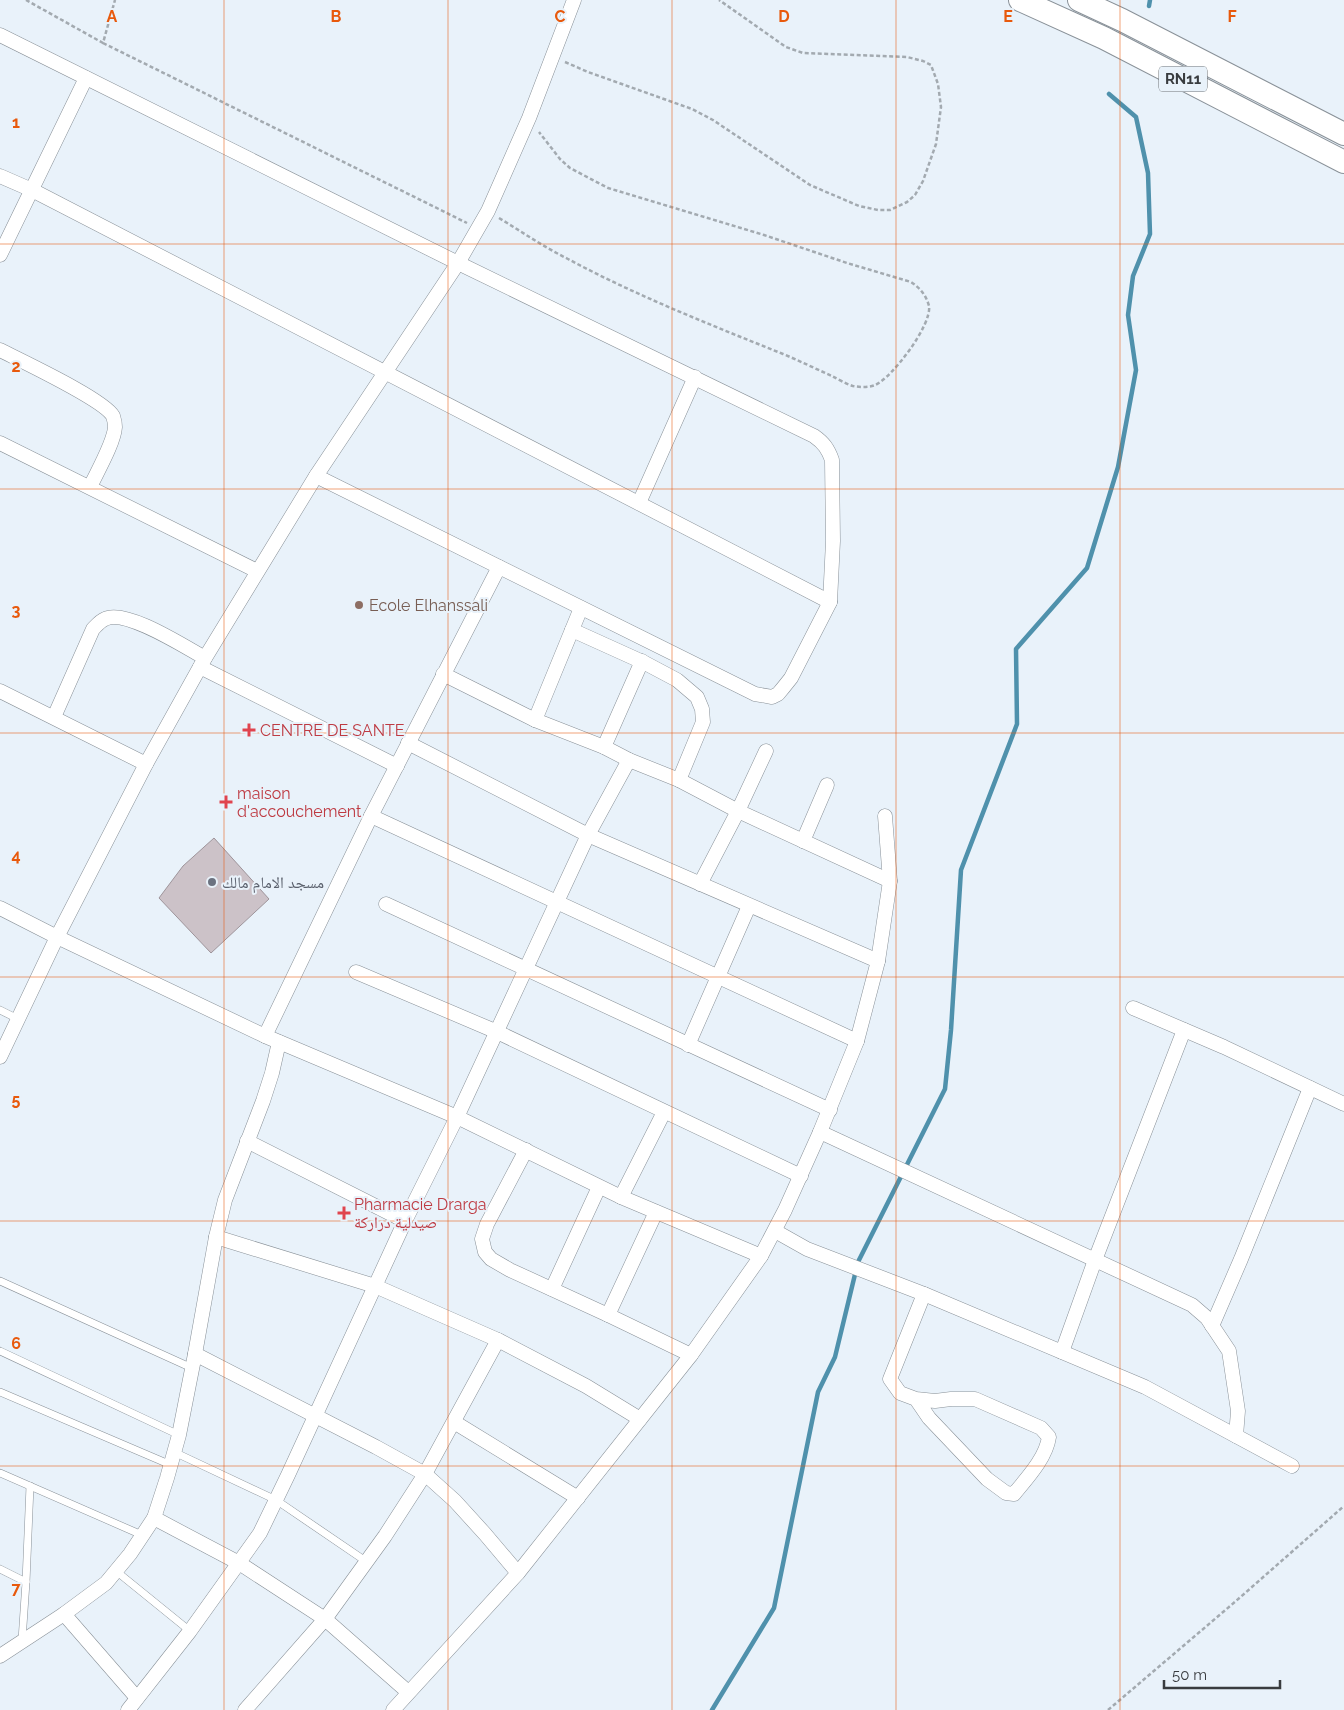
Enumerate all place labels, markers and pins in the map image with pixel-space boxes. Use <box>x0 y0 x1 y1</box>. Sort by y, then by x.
place label: Ecole Elhanssali <box>369 596 488 615</box>
marker: Ecole Elhanssali <box>353 599 365 611</box>
place label: CENTRE DE SANTE <box>260 721 405 740</box>
marker: CENTRE DE SANTE <box>242 723 256 737</box>
place label: maison d'accouchement <box>237 784 362 821</box>
marker: maison d'accouchement <box>219 795 233 809</box>
place label: مسجد الامام مالك <box>222 873 324 893</box>
marker: مسجد الامام مالك <box>206 876 218 888</box>
place label: Pharmacie Drarga صيدلية دراركة <box>354 1195 487 1232</box>
marker: Pharmacie Drarga صيدلية دراركة <box>338 1207 350 1219</box>

